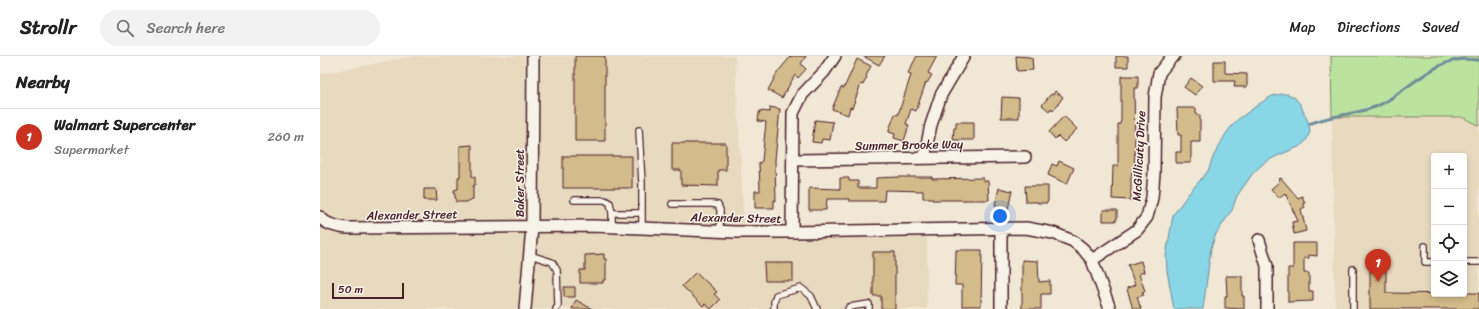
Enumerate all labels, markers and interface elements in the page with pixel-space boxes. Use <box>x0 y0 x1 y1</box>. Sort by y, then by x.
search box <box>100 10 380 46</box>
text: Strollr <box>20 11 76 44</box>
text: Search here <box>146 15 225 41</box>
text: Map <box>1289 15 1315 40</box>
text: Directions <box>1337 15 1400 40</box>
text: Saved <box>1422 15 1459 40</box>
icon: search <box>114 17 136 39</box>
text: Nearby <box>16 67 70 97</box>
street label: McGillicuty Drive <box>1126 110 1152 202</box>
text: Walmart Supercenter <box>54 112 195 138</box>
text: 1 <box>26 125 32 148</box>
text: 260 m <box>268 125 304 148</box>
street label: Summer Brooke Way <box>855 133 964 157</box>
text: Supermarket <box>54 138 129 161</box>
street label: Baker Street <box>509 149 531 217</box>
map controls <box>1431 153 1467 297</box>
button: + <box>1431 153 1467 189</box>
button: − <box>1431 189 1467 225</box>
street label: Alexander Street <box>365 203 458 227</box>
street label: Alexander Street <box>689 206 782 230</box>
your location <box>990 206 1010 226</box>
button: locate <box>1431 225 1467 261</box>
pin: 1 <box>1365 249 1391 282</box>
button: layers <box>1431 261 1467 297</box>
text: 50 m <box>338 280 363 299</box>
scale bar <box>332 281 404 300</box>

